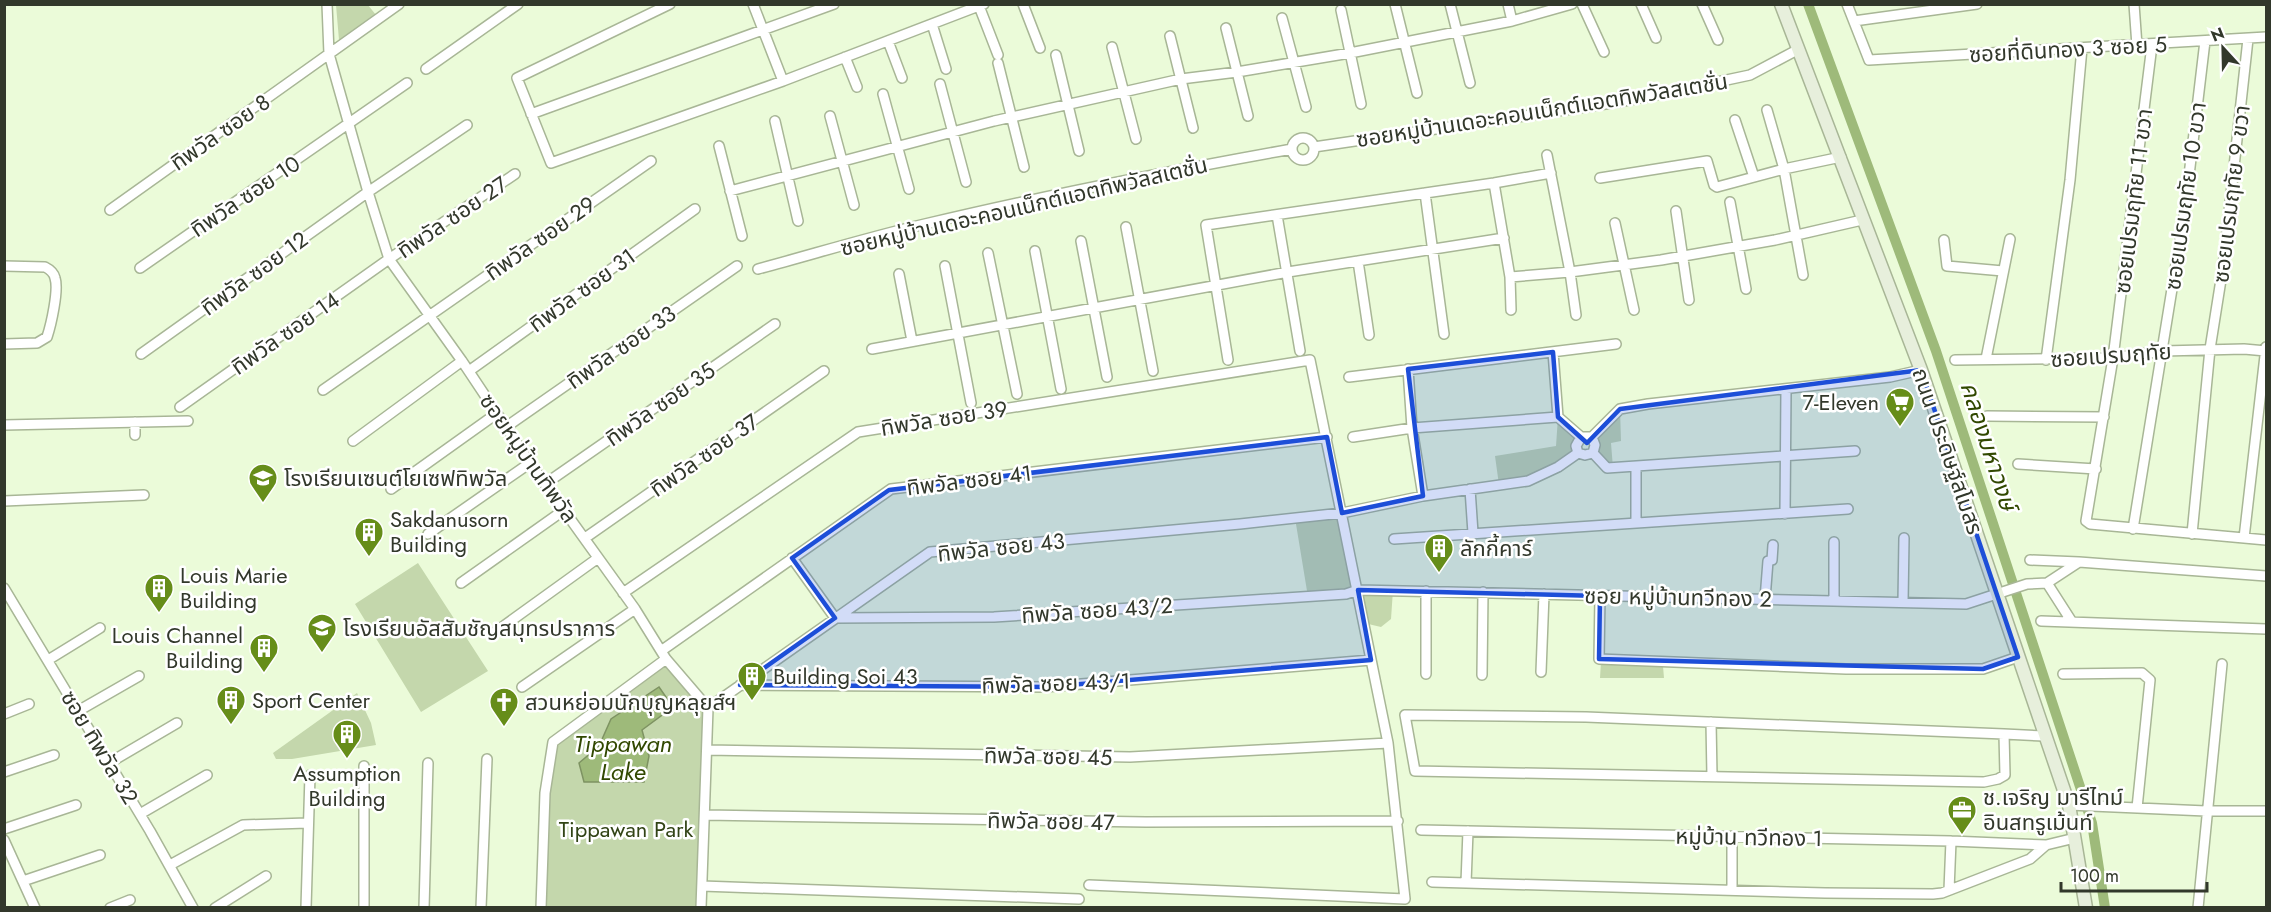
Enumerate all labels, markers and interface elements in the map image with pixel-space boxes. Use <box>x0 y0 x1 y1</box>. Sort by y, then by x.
north arrow <box>2193 18 2253 78</box>
text: N <box>2207 22 2228 48</box>
street label: ซอยที่ดินทอง 3 ซอย 5 <box>1968 28 2168 70</box>
street label: ซอยหมู่บ้านเดอะคอนเน็กต์แอตทิพวัลสเตชั่น <box>1354 65 1730 155</box>
street label: ทิพวัล ซอย 8 <box>164 86 276 178</box>
street label: ซอยเปรมฤทัย 10 ขวา <box>2156 100 2214 292</box>
street label: ซอยเปรมฤทัย 9 ขวา <box>2204 103 2258 285</box>
street label: ซอยเปรมฤทัย 11 ขวา <box>2106 107 2160 295</box>
street label: ทิพวัล ซอย 10 <box>184 147 306 245</box>
street label: ซอยหมู่บ้านเดอะคอนเน็กต์แอตทิพวัลสเตชั่น <box>837 148 1211 264</box>
street label: ทิพวัล ซอย 27 <box>390 168 514 266</box>
street label: ทิพวัล ซอย 29 <box>478 188 602 288</box>
street label: ทิพวัล ซอย 12 <box>194 223 314 323</box>
street label: ทิพวัล ซอย 31 <box>522 240 642 340</box>
street label: ทิพวัล ซอย 14 <box>224 284 346 382</box>
street label: ทิพวัล ซอย 33 <box>560 297 682 397</box>
street label: ซอยเปรมฤทัย <box>2049 335 2173 375</box>
street label: ทิพวัล ซอย 35 <box>599 354 721 454</box>
street label: ถนน ประดิษฐ์สโมสร <box>1905 363 1991 539</box>
water label: คลองมหาวงษ์ <box>1952 377 2027 518</box>
place label: 7-Eleven <box>1802 386 1879 418</box>
supermarket icon: 7-Eleven <box>1884 386 1916 428</box>
street label: ซอยหมู่บ้านทิพวัล <box>472 387 586 529</box>
street label: ทิพวัล ซอย 39 <box>878 392 1010 444</box>
street label: ทิพวัล ซอย 37 <box>643 405 765 504</box>
street label: ทิพวัล ซอย 41 <box>905 456 1033 504</box>
school or university icon: โรงเรียนเซนต์โยเซฟทิพวัล <box>247 462 279 504</box>
place label: โรงเรียนเซนต์โยเซฟทิพวัล <box>284 462 507 494</box>
place label: Sakdanusorn Building <box>390 503 509 560</box>
building icon: Sakdanusorn Building <box>353 516 385 558</box>
street label: ทิพวัล ซอย 43 <box>936 524 1066 570</box>
building icon: ลักกี้คาร์ <box>1423 532 1455 574</box>
place label: ลักกี้คาร์ <box>1460 532 1533 564</box>
place label: Louis Marie Building <box>180 559 288 616</box>
building icon: Louis Marie Building <box>143 572 175 614</box>
street label: ซอย หมู่บ้านทวีทอง 2 <box>1584 579 1772 615</box>
street label: ทิพวัล ซอย 43/2 <box>1020 589 1174 631</box>
school or university icon: โรงเรียนอัสสัมชัญสมุทรปราการ <box>306 612 338 654</box>
place label: โรงเรียนอัสสัมชัญสมุทรปราการ <box>343 612 615 644</box>
place label: Louis Channel Building <box>112 619 243 676</box>
building icon: Louis Channel Building <box>248 632 280 674</box>
building icon: Building Soi 43 <box>736 660 768 702</box>
place label: Building Soi 43 <box>773 660 918 692</box>
street label: ทิพวัล ซอย 43/1 <box>981 664 1131 702</box>
street label: ซอย ทิพวัล 32 <box>53 684 147 810</box>
building icon: Sport Center <box>215 684 247 726</box>
place label: Sport Center <box>252 684 371 716</box>
church icon: สวนหย่อมนักบุญหลุยส์ฯ <box>488 686 520 728</box>
place label: สวนหย่อมนักบุญหลุยส์ฯ <box>525 686 737 718</box>
building icon: Assumption Building <box>331 718 363 760</box>
water label: Tippawan Lake <box>574 726 672 789</box>
street label: ทิพวัล ซอย 45 <box>984 739 1112 773</box>
place label: Assumption Building <box>293 757 401 814</box>
place label: ช.เจริญ มารีไทม์ อินสทรูเม้นท์ <box>1983 781 2124 838</box>
office icon: ช.เจริญ มารีไทม์ อินสทรูเม้นท์ <box>1946 794 1978 836</box>
street label: ทิพวัล ซอย 47 <box>987 804 1116 838</box>
park label: Tippawan Park <box>559 813 694 845</box>
street label: หมู่บ้าน ทวีทอง 1 <box>1675 820 1823 854</box>
scale bar <box>2061 855 2206 893</box>
text: 100 m <box>2070 863 2119 889</box>

